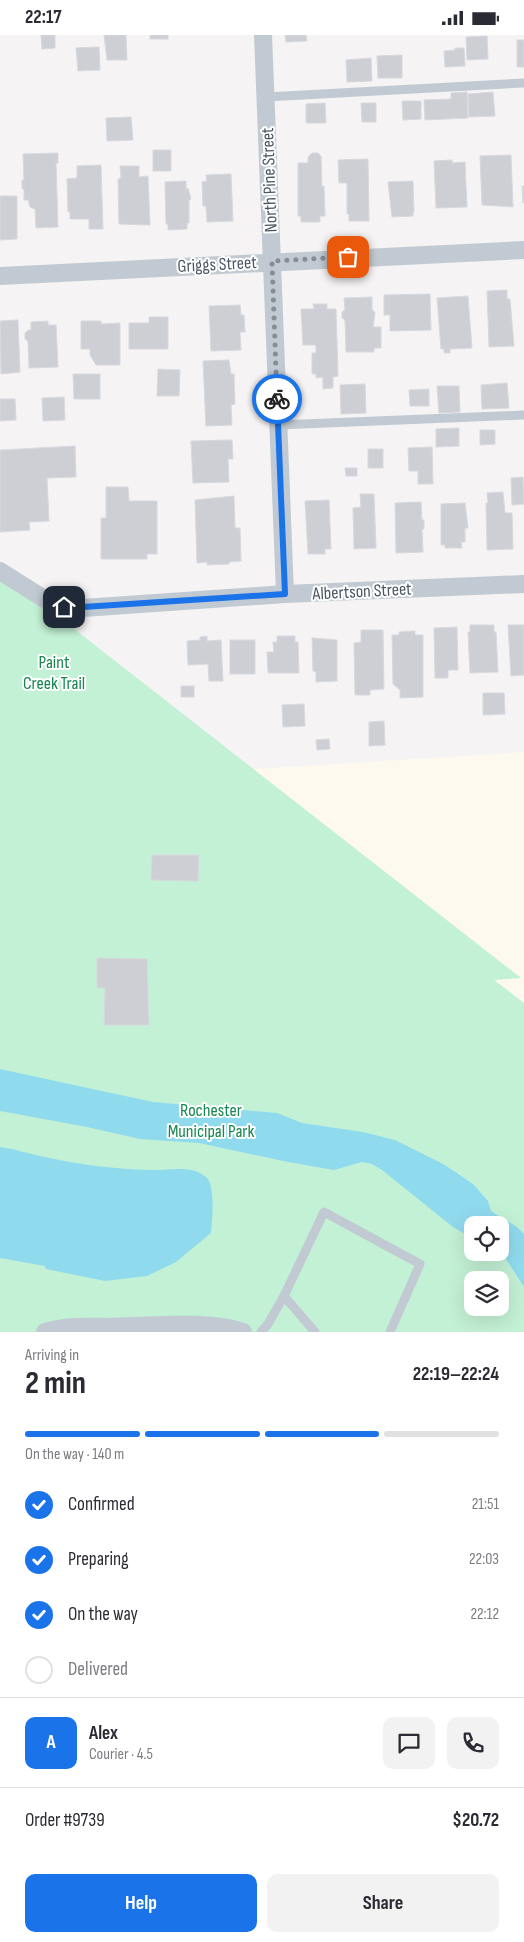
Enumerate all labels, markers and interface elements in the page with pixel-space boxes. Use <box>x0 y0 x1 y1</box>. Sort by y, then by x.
text: 22:17 <box>25 6 62 29</box>
street label: North Pine Street <box>257 127 282 233</box>
pin <box>327 236 369 278</box>
icon: bag <box>334 243 362 271</box>
street label: Griggs Street <box>177 252 258 277</box>
courier <box>252 374 302 424</box>
icon: bike <box>263 385 291 413</box>
street label: Albertson Street <box>311 578 413 605</box>
pin <box>43 586 85 628</box>
icon: home <box>50 593 78 621</box>
park label: Paint Creek Trail <box>23 652 85 694</box>
park label: Rochester Municipal Park <box>168 1100 254 1142</box>
map controls <box>464 1216 509 1316</box>
button: locate <box>464 1216 509 1261</box>
button: layers <box>464 1271 509 1316</box>
text: Arriving in <box>25 1346 79 1365</box>
text: 22:19–22:24 <box>413 1363 499 1386</box>
text: 2 min <box>25 1364 86 1403</box>
text: On the way · 140 m <box>25 1445 124 1464</box>
icon: check <box>25 1491 53 1519</box>
text: Confirmed <box>68 1493 135 1516</box>
text: 21:51 <box>472 1495 499 1514</box>
icon: check <box>25 1546 53 1574</box>
text: Preparing <box>68 1548 129 1571</box>
text: 22:03 <box>469 1550 499 1569</box>
icon: check <box>25 1601 53 1629</box>
text: On the way <box>68 1603 138 1626</box>
text: 22:12 <box>470 1605 499 1624</box>
text: Delivered <box>68 1658 128 1681</box>
button: chat <box>383 1717 435 1769</box>
button: phone <box>447 1717 499 1769</box>
text: Alex <box>89 1722 118 1745</box>
text: A <box>46 1731 56 1754</box>
text: Courier · 4.5 <box>89 1745 153 1764</box>
text: Order #9739 <box>25 1809 105 1832</box>
text: $20.72 <box>452 1809 499 1832</box>
button: Help <box>25 1874 257 1932</box>
button: Share <box>267 1874 499 1932</box>

